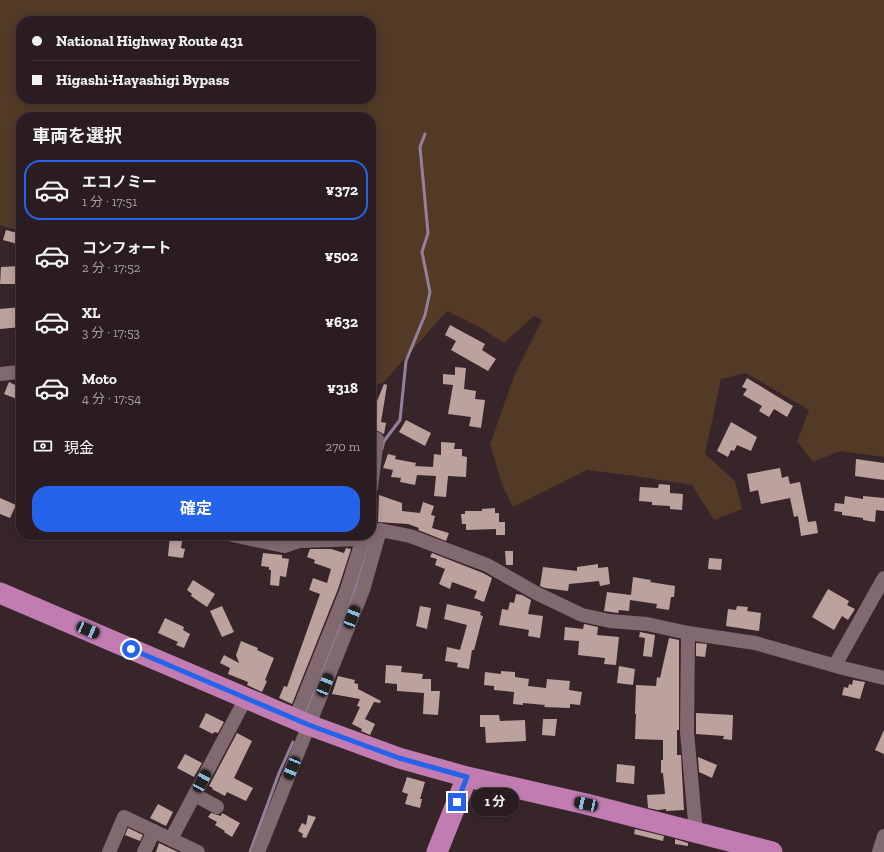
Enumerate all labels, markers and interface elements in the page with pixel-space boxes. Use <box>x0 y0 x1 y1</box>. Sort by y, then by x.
text: National Highway Route 431 <box>56 32 243 50</box>
text: Higashi-Hayashigi Bypass <box>56 71 229 89</box>
text: 車両を選択 <box>32 125 122 147</box>
icon: car <box>34 172 70 208</box>
text: エコノミー <box>82 173 157 191</box>
text: ¥372 <box>326 181 358 199</box>
text: 1 分 · 17:51 <box>82 194 137 209</box>
icon: car <box>34 238 70 274</box>
text: コンフォート <box>82 239 172 257</box>
text: ¥502 <box>325 247 358 265</box>
text: 2 分 · 17:52 <box>82 260 141 275</box>
icon: car <box>34 304 70 340</box>
text: XL <box>82 304 100 322</box>
text: ¥632 <box>325 313 358 331</box>
text: 3 分 · 17:53 <box>82 325 140 340</box>
icon: car <box>34 370 70 406</box>
text: Moto <box>82 370 117 388</box>
text: ¥318 <box>327 379 358 397</box>
text: 4 分 · 17:54 <box>82 391 141 406</box>
icon: cash <box>32 435 54 457</box>
text: 現金 <box>64 439 94 457</box>
text: 270 m <box>326 439 360 454</box>
button: 確定 <box>32 486 360 532</box>
car <box>342 604 362 630</box>
car <box>75 620 101 640</box>
route start <box>122 640 140 658</box>
car <box>315 672 335 698</box>
car <box>282 755 302 781</box>
car <box>191 768 213 794</box>
callout: 1 分 <box>471 788 519 816</box>
route end <box>448 793 466 811</box>
text: 1 分 <box>485 794 505 809</box>
car <box>573 796 599 812</box>

